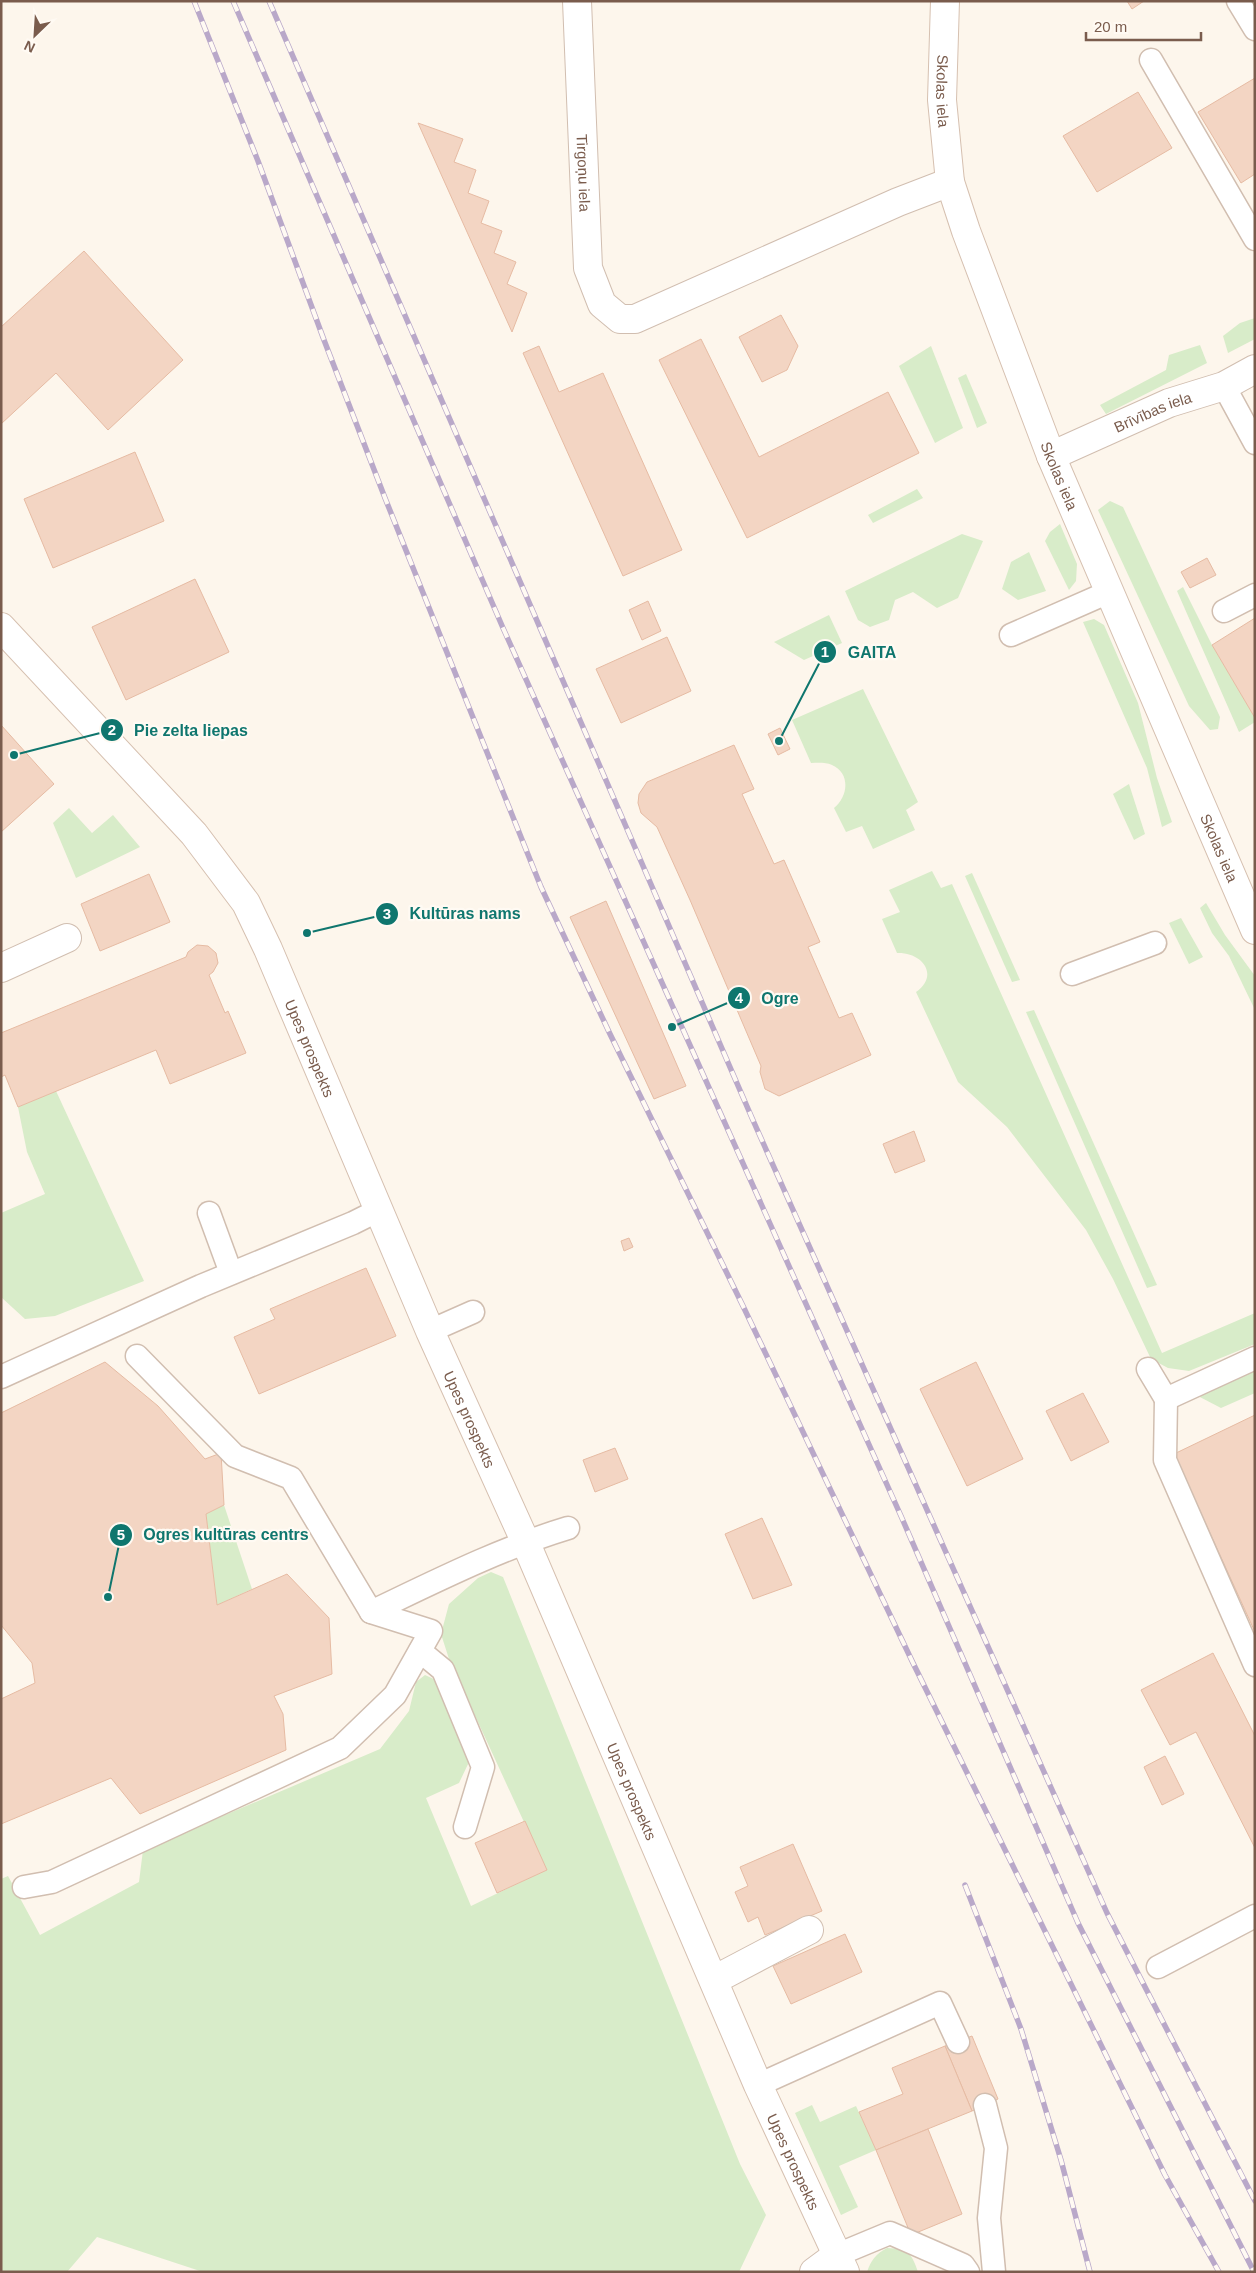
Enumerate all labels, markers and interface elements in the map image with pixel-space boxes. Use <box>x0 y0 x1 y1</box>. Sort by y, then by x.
north arrow <box>10 10 60 60</box>
scale bar <box>1086 10 1201 42</box>
text: 20 m <box>1094 18 1127 35</box>
text: N <box>22 37 37 56</box>
street label: Skolas iela <box>934 54 953 129</box>
street label: Tirgoņu iela <box>574 134 594 213</box>
street label: Brīvības iela <box>1111 388 1194 435</box>
street label: Skolas iela <box>1038 439 1082 513</box>
callout: GAITA <box>813 637 907 668</box>
text: 1 <box>821 643 829 660</box>
text: GAITA <box>848 644 897 661</box>
callout: Pie zelta liepas <box>99 714 258 745</box>
text: 2 <box>108 721 116 738</box>
text: Pie zelta liepas <box>134 722 248 739</box>
street label: Skolas iela <box>1197 811 1242 885</box>
callout: Kultūras nams <box>375 898 531 929</box>
text: 3 <box>383 905 391 922</box>
text: Kultūras nams <box>409 905 521 922</box>
callout: Ogre <box>726 983 809 1014</box>
text: 4 <box>735 989 744 1006</box>
text: Ogre <box>761 990 799 1007</box>
street label: Upes prospekts <box>282 997 338 1099</box>
street label: Upes prospekts <box>441 1368 499 1470</box>
callout: Ogres kultūras centrs <box>108 1519 319 1550</box>
text: 5 <box>117 1526 125 1543</box>
text: Ogres kultūras centrs <box>143 1526 309 1543</box>
street label: Upes prospekts <box>604 1740 660 1842</box>
street label: Upes prospekts <box>764 2111 823 2212</box>

